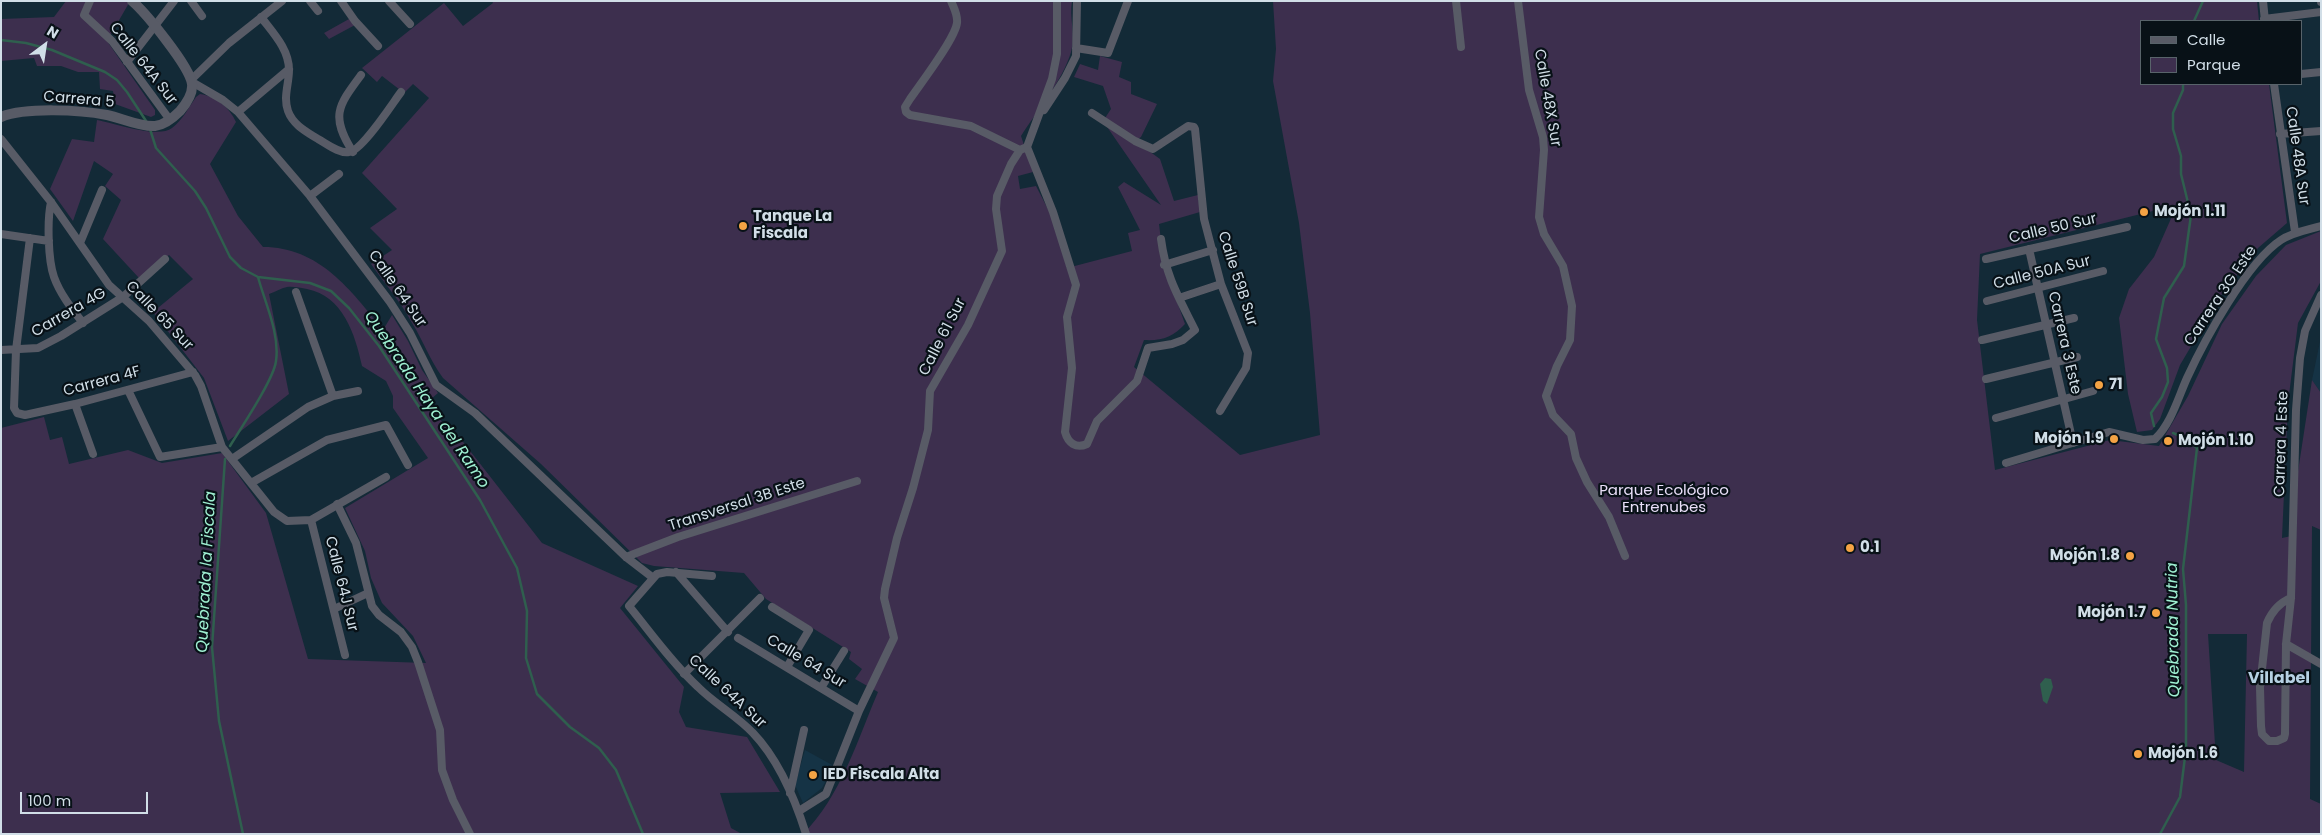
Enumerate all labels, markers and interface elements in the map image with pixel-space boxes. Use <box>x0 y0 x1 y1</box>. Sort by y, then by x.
street label: Calle 64A Sur <box>105 19 181 109</box>
north arrow <box>20 20 70 70</box>
legend <box>2140 20 2302 85</box>
text: N <box>43 21 62 43</box>
text: Calle <box>2187 29 2225 50</box>
street label: Calle 48X Sur <box>1530 48 1564 148</box>
text: Parque <box>2187 54 2240 75</box>
street label: Carrera 5 <box>43 88 115 112</box>
street label: Calle 48A Sur <box>2281 106 2313 206</box>
place label: Mojón 1.11 <box>2154 203 2226 221</box>
marker: Mojón 1.11 <box>2138 206 2150 218</box>
place label: Tanque La Fiscala <box>753 208 832 243</box>
street label: Calle 50 Sur <box>2007 210 2099 248</box>
marker: Tanque La Fiscala <box>737 220 749 232</box>
street label: Calle 59B Sur <box>1213 229 1261 329</box>
street label: Carrera 3G Este <box>2181 243 2261 349</box>
street label: Calle 64 Sur <box>364 247 430 331</box>
street label: Calle 50A Sur <box>1992 252 2092 294</box>
street label: Calle 65 Sur <box>121 278 197 354</box>
street label: Carrera 4G <box>29 284 109 342</box>
street label: Carrera 3 Este <box>2043 290 2085 396</box>
street label: Calle 61 Sur <box>916 295 970 379</box>
water label: Quebrada Haya del Ramo <box>359 308 493 492</box>
street label: Carrera 4F <box>62 363 142 401</box>
place label: 71 <box>2109 376 2123 394</box>
marker: 71 <box>2093 379 2105 391</box>
street label: Carrera 4 Este <box>2271 391 2293 497</box>
place label: Mojón 1.9 <box>2034 430 2104 448</box>
place label: Mojón 1.10 <box>2178 432 2254 450</box>
marker: Mojón 1.9 <box>2108 433 2120 445</box>
marker: Mojón 1.10 <box>2162 435 2174 447</box>
street label: Transversal 3B Este <box>666 474 808 536</box>
park label: Parque Ecológico Entrenubes <box>1599 482 1729 517</box>
water label: Quebrada la Fiscala <box>193 491 221 653</box>
street label: Calle 64J Sur <box>320 535 362 633</box>
place label: 0.1 <box>1860 539 1880 557</box>
marker: 0.1 <box>1844 542 1856 554</box>
place label: Mojón 1.8 <box>2050 547 2120 565</box>
marker: Mojón 1.8 <box>2124 550 2136 562</box>
water label: Quebrada Nutria <box>2163 562 2185 698</box>
place label: Mojón 1.7 <box>2078 604 2146 622</box>
marker: Mojón 1.7 <box>2150 607 2162 619</box>
street label: Calle 64 Sur <box>763 631 849 693</box>
street label: Calle 64A Sur <box>684 651 770 733</box>
district label: Villabel <box>2248 669 2310 689</box>
place label: Mojón 1.6 <box>2148 745 2218 763</box>
marker: Mojón 1.6 <box>2132 748 2144 760</box>
place label: IED Fiscala Alta <box>823 766 939 784</box>
marker: IED Fiscala Alta <box>807 769 819 781</box>
scale bar <box>22 782 150 814</box>
text: 100 m <box>28 790 71 811</box>

